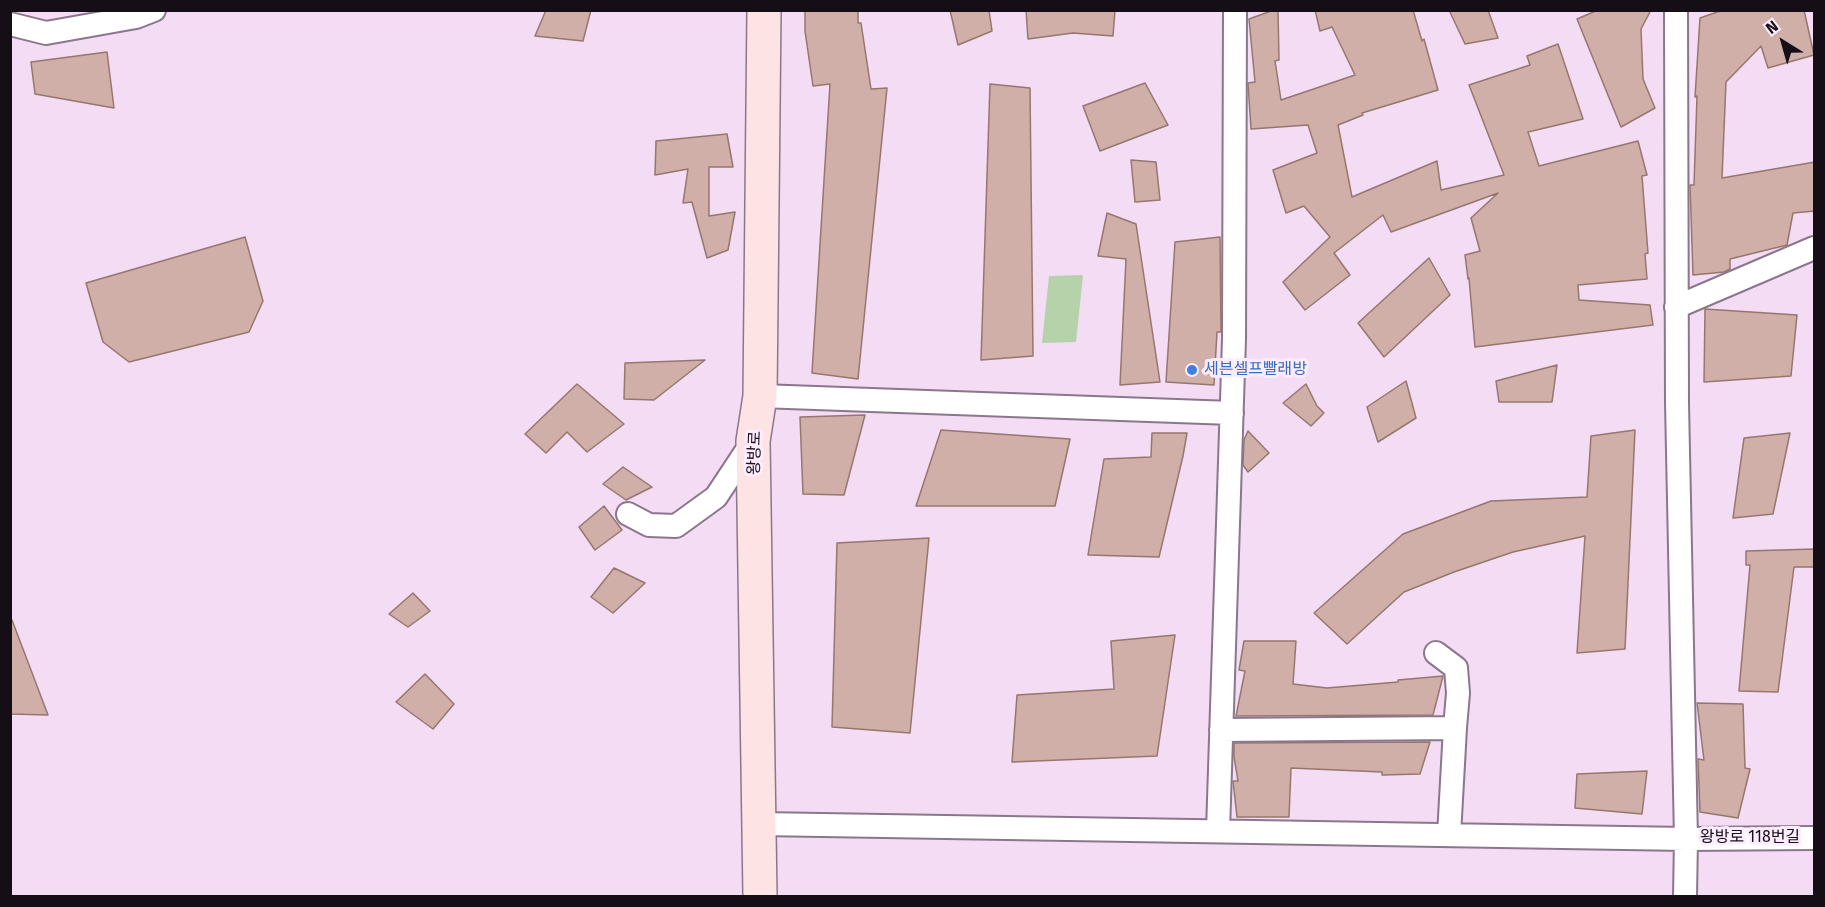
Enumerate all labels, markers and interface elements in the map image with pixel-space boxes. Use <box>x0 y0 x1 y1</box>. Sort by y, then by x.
north arrow <box>1753 12 1813 72</box>
text: N <box>1762 16 1782 38</box>
place label: 세븐셀프빨래방 <box>1204 360 1307 380</box>
marker: 세븐셀프빨래방 <box>1185 363 1199 377</box>
street label: 왕방로 <box>745 431 765 475</box>
street label: 왕방로 118번길 <box>1700 828 1800 848</box>

